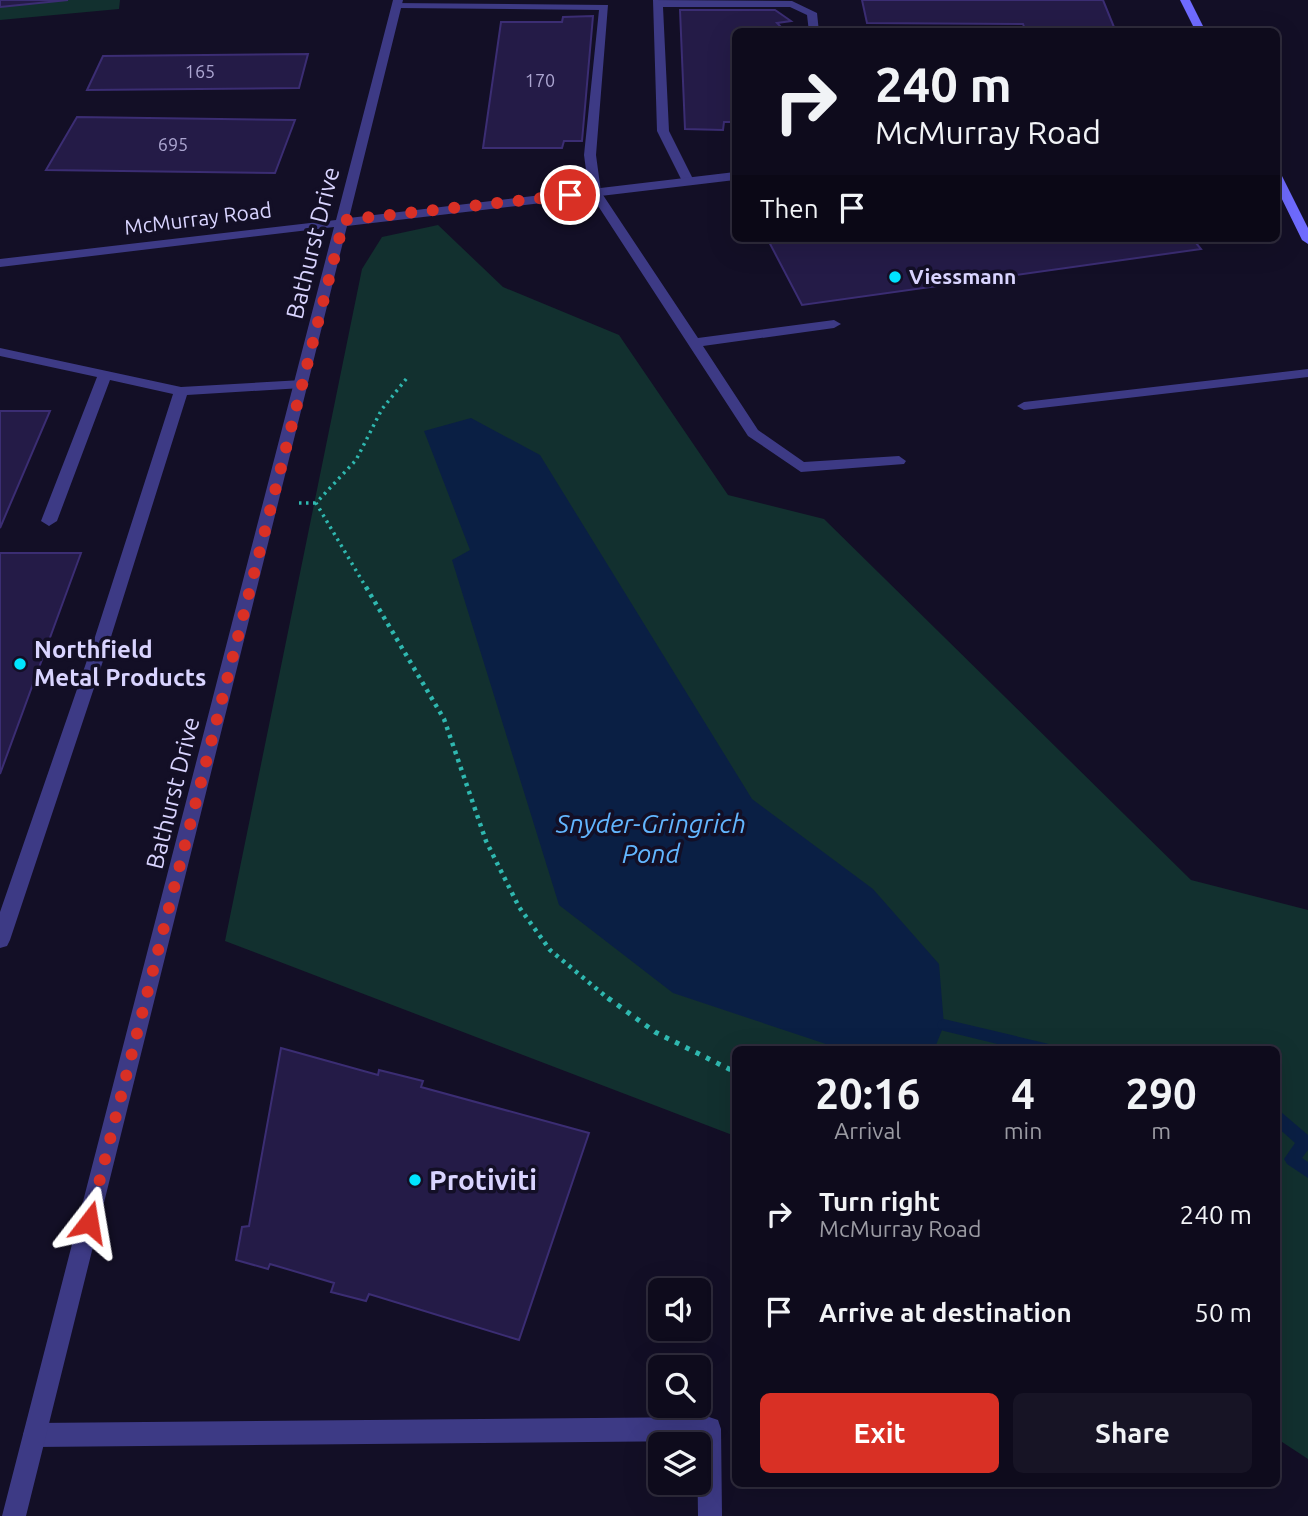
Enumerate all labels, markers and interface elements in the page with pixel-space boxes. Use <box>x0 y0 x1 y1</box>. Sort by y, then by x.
icon: right <box>760 56 851 147</box>
text: 240 m <box>875 56 1012 111</box>
house number: 165 <box>185 61 215 81</box>
house number: 170 <box>525 70 555 90</box>
text: McMurray Road <box>875 114 1101 150</box>
house number: 695 <box>158 134 188 154</box>
street label: Bathurst Drive <box>281 164 344 322</box>
pin <box>540 165 600 225</box>
icon: arrive <box>551 176 589 214</box>
icon: arrive <box>833 189 871 227</box>
text: Then <box>760 194 819 223</box>
street label: McMurray Road <box>123 197 273 239</box>
place label: Viessmann <box>909 264 1016 288</box>
marker: Viessmann <box>887 269 903 285</box>
place label: Northfield Metal Products <box>34 636 206 691</box>
marker: Northfield Metal Products <box>12 656 28 672</box>
street label: Bathurst Drive <box>141 714 204 872</box>
water label: Snyder-Gringrich Pond <box>555 809 746 868</box>
text: 20:16 <box>815 1070 920 1117</box>
text: 4 <box>1011 1070 1035 1117</box>
text: 290 <box>1126 1070 1197 1117</box>
text: Arrival <box>834 1118 901 1143</box>
text: min <box>1004 1118 1042 1143</box>
text: m <box>1151 1118 1171 1143</box>
place label: Protiviti <box>429 1164 537 1195</box>
marker: Protiviti <box>407 1172 423 1188</box>
position arrow <box>52 1185 126 1259</box>
text: Turn right <box>819 1187 940 1216</box>
icon: right <box>760 1195 798 1233</box>
text: 240 m <box>1180 1200 1252 1229</box>
text: McMurray Road <box>819 1216 981 1241</box>
map controls <box>648 1278 711 1495</box>
button: sound <box>648 1278 711 1341</box>
icon: arrive <box>760 1293 798 1331</box>
text: Arrive at destination <box>819 1298 1072 1327</box>
text: 50 m <box>1194 1298 1252 1327</box>
button: search <box>648 1355 711 1418</box>
button: Exit <box>760 1393 999 1473</box>
button: Share <box>1013 1393 1252 1473</box>
button: layers <box>648 1432 711 1495</box>

